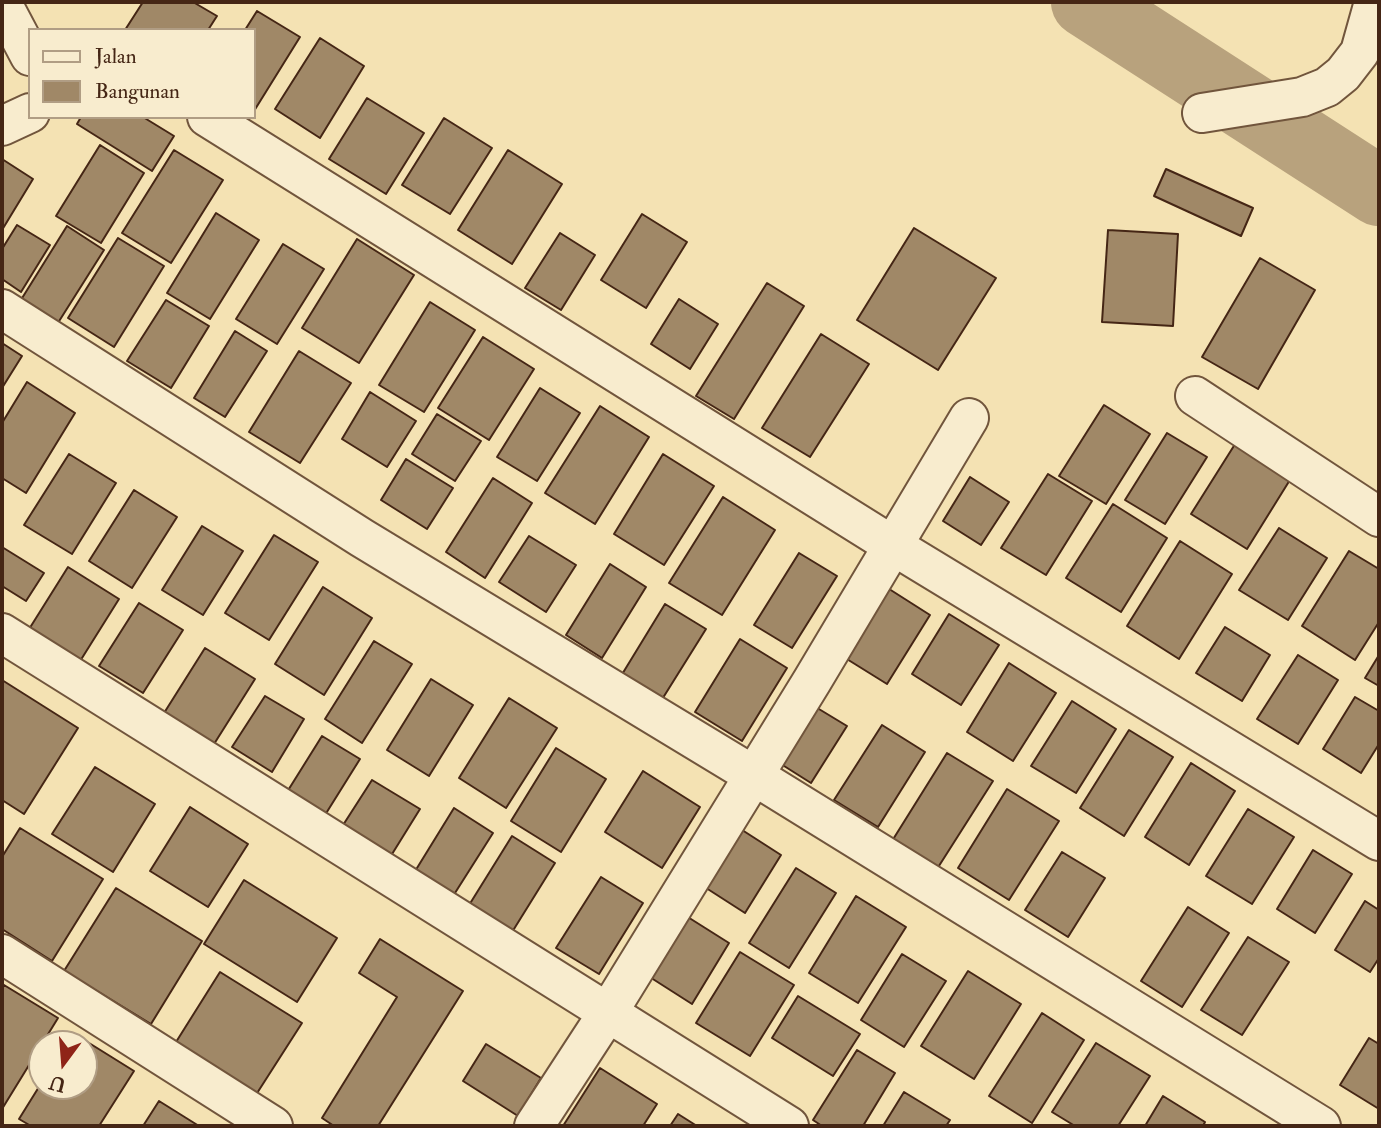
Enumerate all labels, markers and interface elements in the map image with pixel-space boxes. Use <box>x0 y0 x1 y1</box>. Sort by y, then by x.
legend <box>28 28 256 119</box>
text: Jalan <box>95 43 137 70</box>
text: Bangunan <box>95 78 180 105</box>
north arrow <box>28 1030 98 1100</box>
text: U <box>47 1070 69 1097</box>

